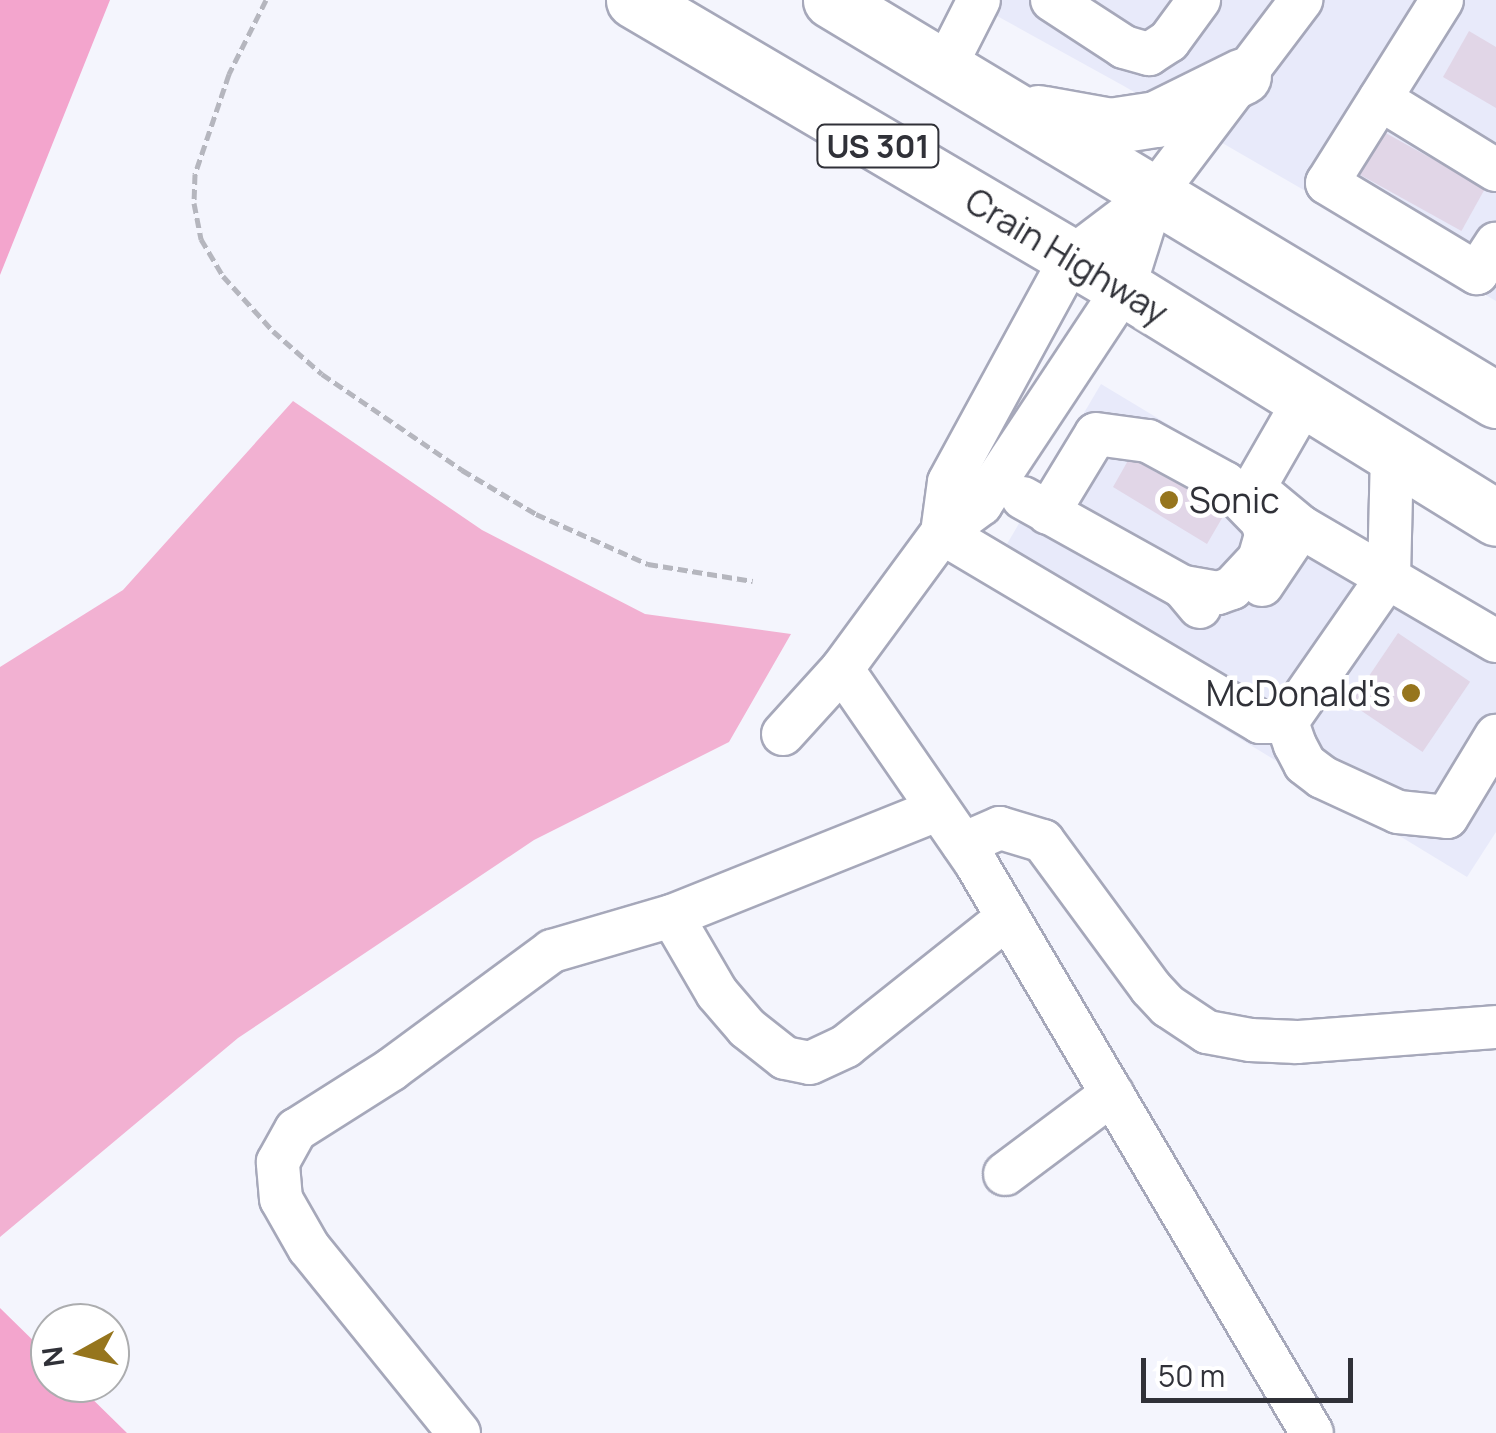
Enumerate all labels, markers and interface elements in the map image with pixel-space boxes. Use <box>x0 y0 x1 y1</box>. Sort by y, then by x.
road number: US 301 <box>816 119 940 173</box>
street label: Crain Highway <box>958 179 1176 333</box>
place label: Sonic <box>1189 479 1280 521</box>
marker: Sonic <box>1158 489 1180 511</box>
place label: McDonald's <box>1206 672 1391 714</box>
marker: McDonald's <box>1400 682 1422 704</box>
north arrow <box>30 1303 130 1403</box>
scale bar <box>1146 1338 1358 1400</box>
text: N <box>32 1344 72 1370</box>
text: 50 m <box>1158 1355 1225 1396</box>

